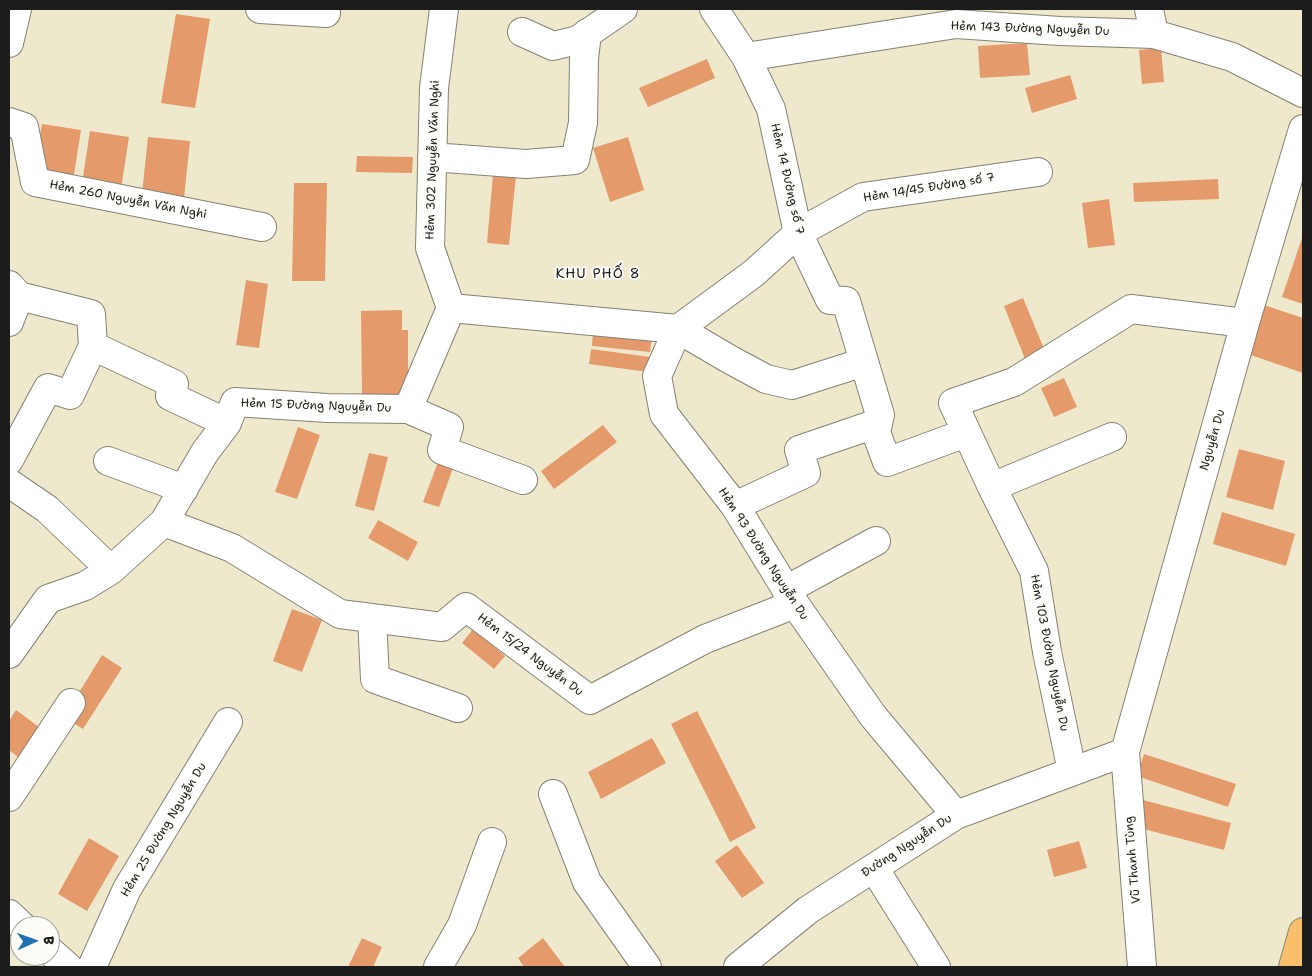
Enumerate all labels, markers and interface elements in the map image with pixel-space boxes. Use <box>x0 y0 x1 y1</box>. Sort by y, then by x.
street label: Hẻm 143 Đường Nguyễn Du <box>950 19 1110 39</box>
street label: Hẻm 302 Nguyễn Văn Nghi <box>423 80 443 240</box>
street label: Hẻm 14 Đường số 7 <box>767 122 807 236</box>
street label: Hẻm 14/45 Đường số 7 <box>862 170 996 206</box>
street label: Hẻm 260 Nguyễn Văn Nghi <box>48 178 208 222</box>
district label: KHU PHỐ 8 <box>554 266 642 282</box>
street label: Hẻm 15 Đường Nguyễn Du <box>240 396 392 416</box>
street label: Nguyễn Du <box>1197 408 1229 472</box>
street label: Hẻm 93 Đường Nguyễn Du <box>715 485 811 623</box>
street label: Hẻm 103 Đường Nguyễn Du <box>1027 573 1071 733</box>
street label: Hẻm 15/24 Nguyễn Du <box>474 610 586 700</box>
street label: Hẻm 25 Đường Nguyễn Du <box>118 760 210 900</box>
street label: Đường Nguyễn Du <box>859 811 955 881</box>
street label: Vũ Thanh Tùng <box>1122 816 1144 904</box>
north arrow <box>10 916 60 966</box>
text: B <box>40 936 58 945</box>

